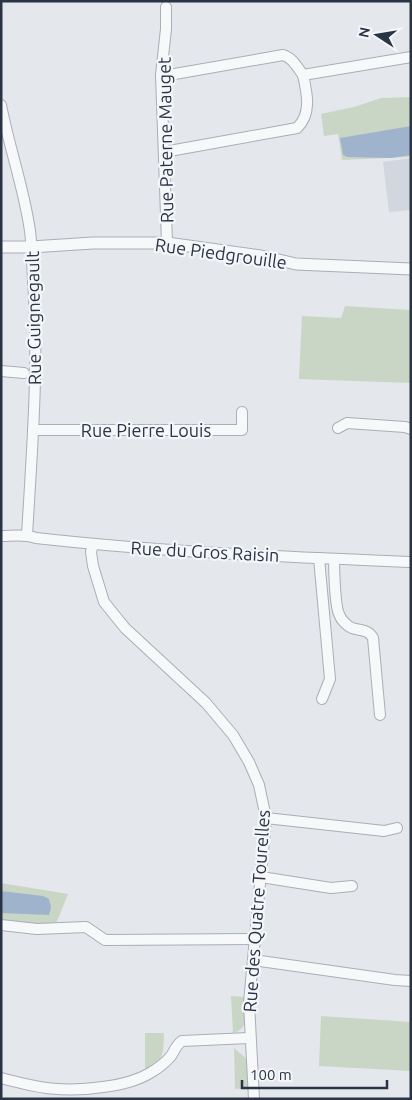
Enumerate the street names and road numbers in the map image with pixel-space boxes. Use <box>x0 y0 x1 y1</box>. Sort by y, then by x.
street label: Rue Paterne Mauget <box>154 57 176 223</box>
street label: Rue Piedgrouille <box>154 234 288 272</box>
street label: Rue Guignegault <box>22 251 44 385</box>
street label: Rue Pierre Louis <box>81 420 211 440</box>
street label: Rue du Gros Raisin <box>130 537 280 565</box>
street label: Rue des Quatre Tourelles <box>239 809 274 1013</box>

